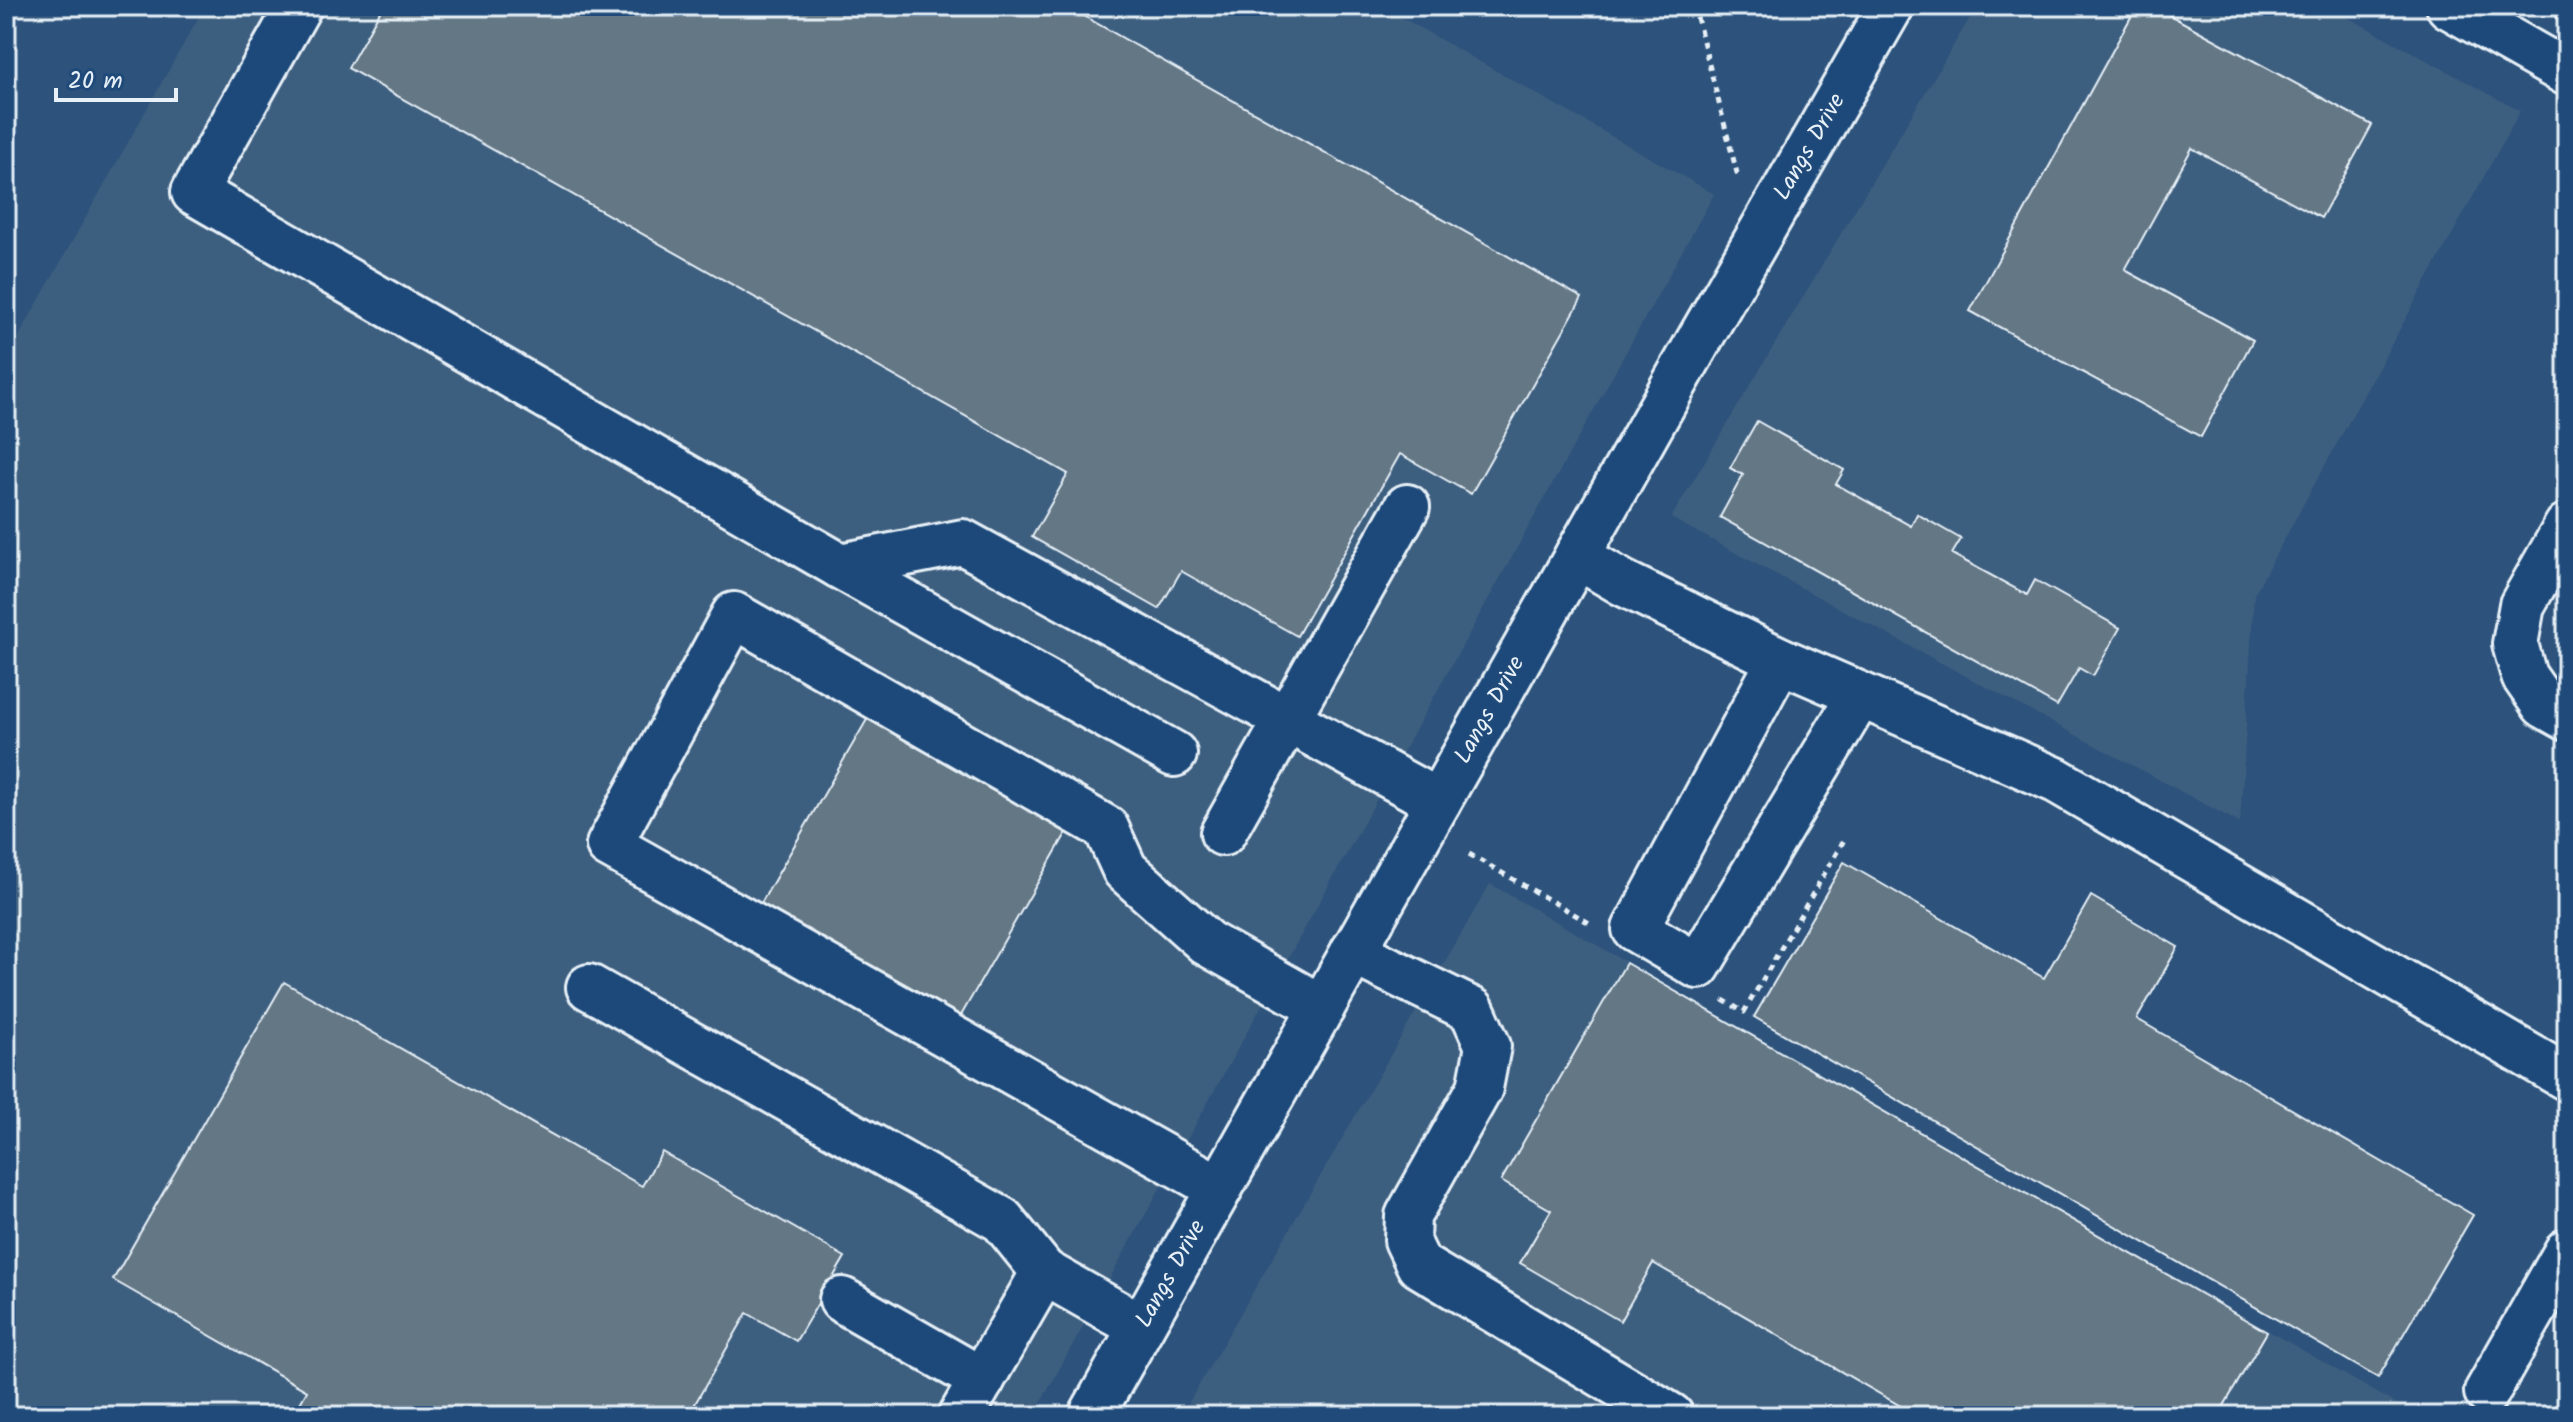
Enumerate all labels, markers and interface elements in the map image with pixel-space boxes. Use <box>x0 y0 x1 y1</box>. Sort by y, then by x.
scale bar <box>56 52 176 102</box>
text: 20 m <box>68 62 123 101</box>
street label: Langs Drive <box>1763 86 1857 208</box>
street label: Langs Drive <box>1444 649 1536 771</box>
street label: Langs Drive <box>1125 1213 1217 1335</box>

